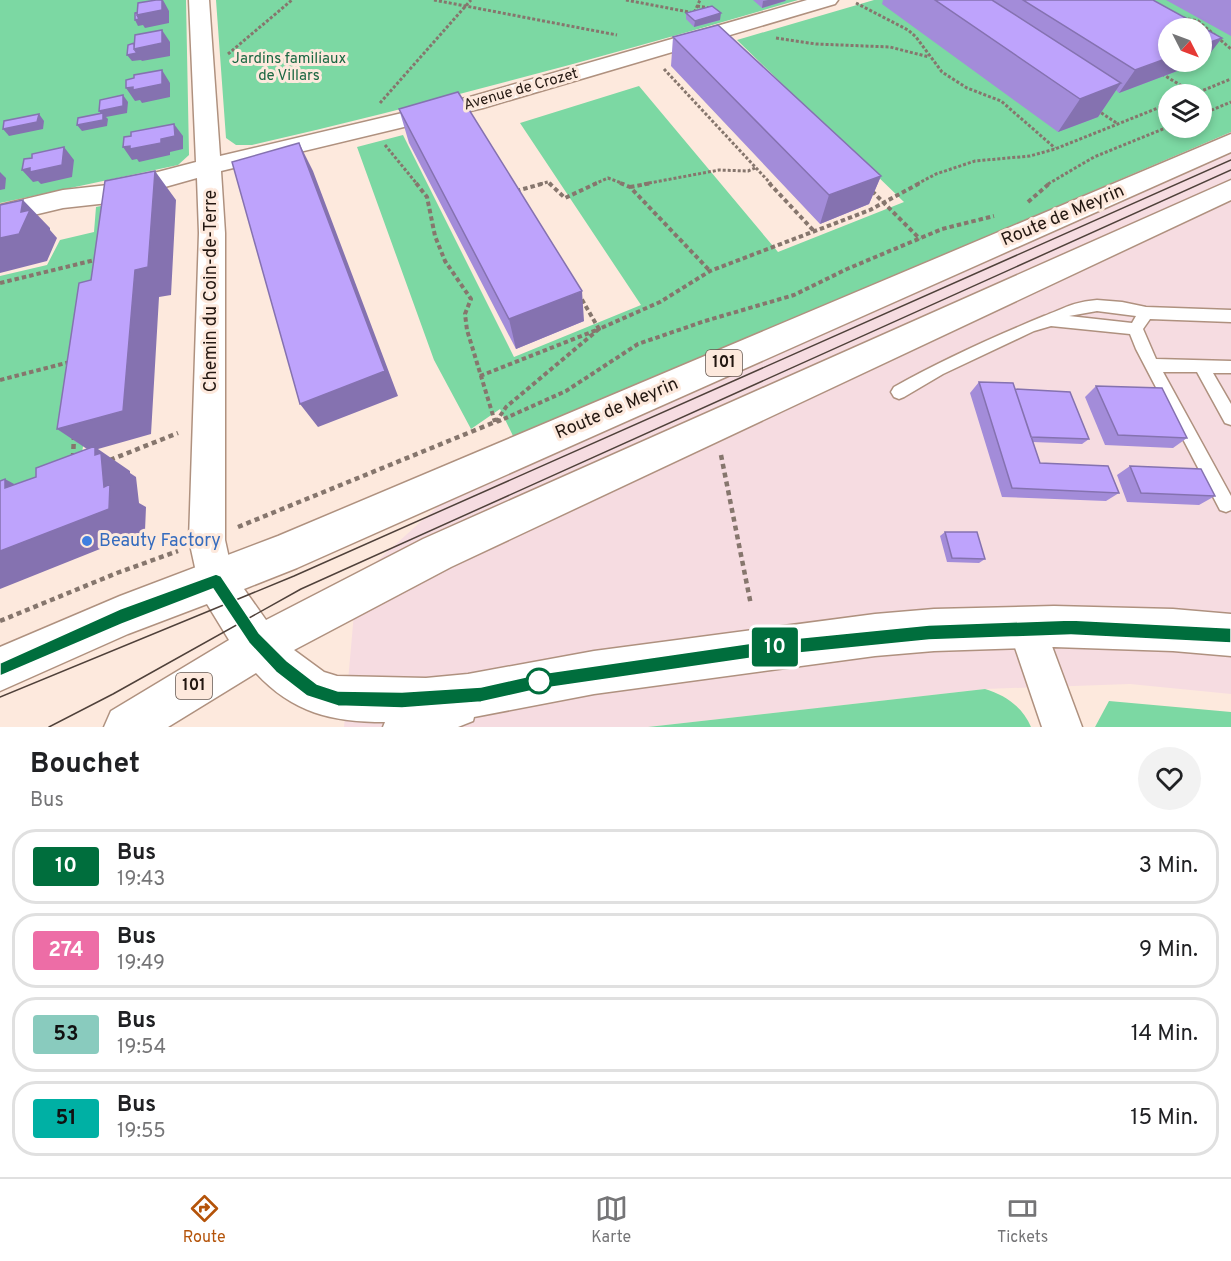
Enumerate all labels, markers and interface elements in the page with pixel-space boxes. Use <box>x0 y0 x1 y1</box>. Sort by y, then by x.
north arrow <box>1158 18 1212 72</box>
map controls <box>1158 18 1212 138</box>
park label: Jardins familiaux de Villars <box>232 50 346 86</box>
street label: Avenue de Crozet <box>462 65 580 115</box>
button: layers <box>1158 84 1212 138</box>
street label: Route de Meyrin <box>998 180 1128 252</box>
street label: Chemin du Coin-de-Terre <box>200 190 223 392</box>
road number: 101 <box>706 350 742 376</box>
street label: Route de Meyrin <box>552 373 682 445</box>
place label: Beauty Factory <box>99 530 221 553</box>
marker: Beauty Factory <box>80 534 94 548</box>
line badge: 10 <box>748 628 802 666</box>
text: 10 <box>764 634 786 661</box>
unlabelled marker <box>526 668 552 694</box>
road number: 101 <box>176 673 212 699</box>
text: Bouchet <box>30 747 140 783</box>
button: heart <box>1138 747 1201 810</box>
text: Bus <box>30 788 64 814</box>
text: Bus <box>117 840 156 867</box>
text: 10 <box>55 853 77 880</box>
text: 3 Min. <box>1139 853 1198 880</box>
text: 19:43 <box>117 867 165 893</box>
text: Bus <box>117 924 156 951</box>
text: 274 <box>48 937 84 964</box>
text: 9 Min. <box>1139 937 1198 964</box>
text: 19:49 <box>117 951 165 977</box>
text: Bus <box>117 1008 156 1035</box>
text: 53 <box>53 1021 79 1048</box>
text: 14 Min. <box>1131 1021 1198 1048</box>
text: 19:54 <box>117 1035 166 1061</box>
text: Bus <box>117 1092 156 1119</box>
text: 51 <box>55 1105 77 1132</box>
text: 15 Min. <box>1130 1105 1198 1132</box>
text: 19:55 <box>117 1119 166 1145</box>
tab: Route <box>183 1192 226 1248</box>
tab: Karte <box>591 1192 631 1248</box>
tab: Tickets <box>997 1192 1048 1248</box>

